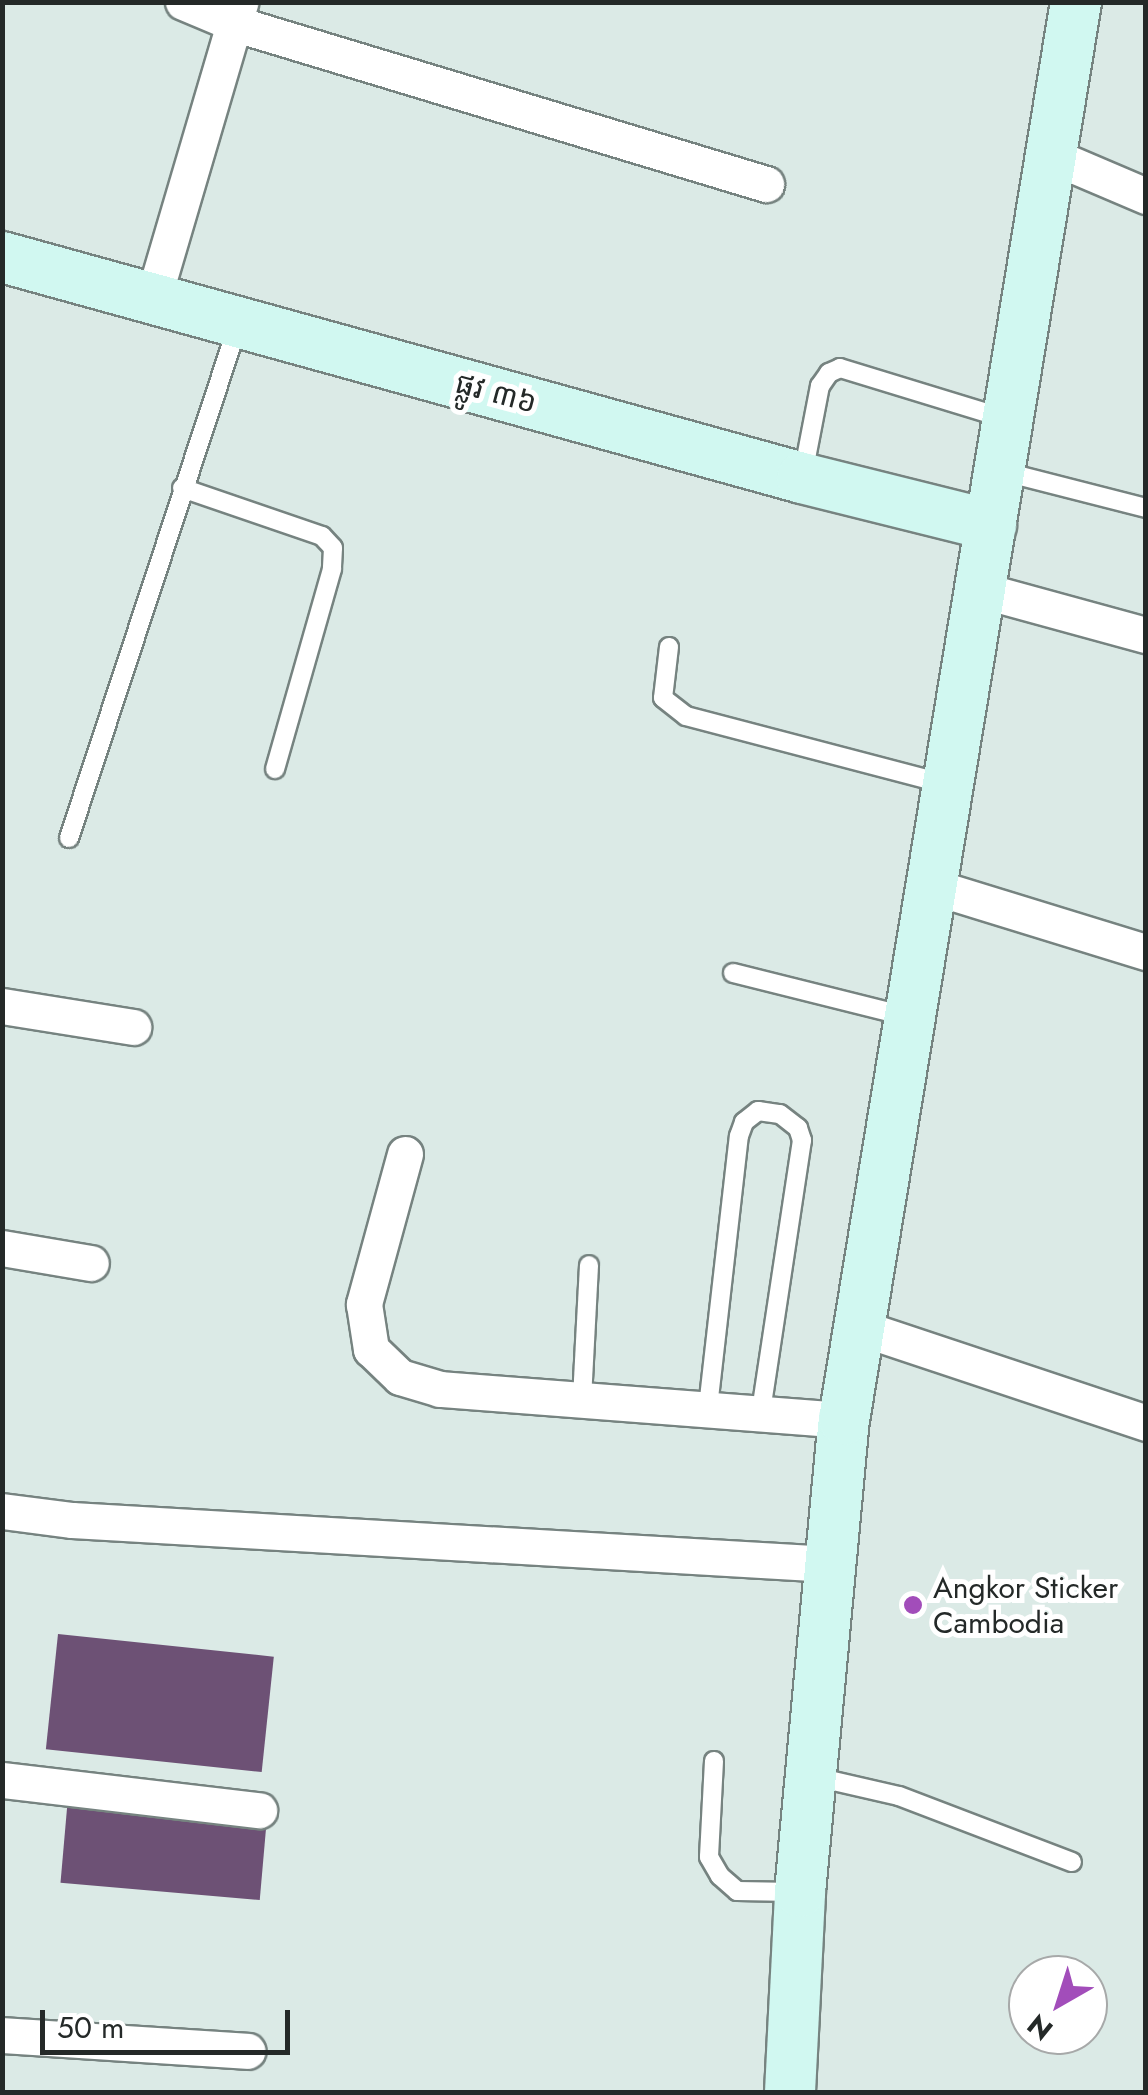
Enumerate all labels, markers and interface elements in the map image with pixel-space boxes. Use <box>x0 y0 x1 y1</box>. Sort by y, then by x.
street label: ផ្លូវ ៣៦ <box>451 365 541 421</box>
place label: Angkor Sticker Cambodia <box>933 1570 1118 1640</box>
marker: Angkor Sticker Cambodia <box>902 1594 924 1616</box>
north arrow <box>1008 1955 1108 2055</box>
scale bar <box>45 1990 295 2052</box>
text: N <box>1019 2004 1062 2050</box>
text: 50 m <box>57 2006 124 2049</box>

